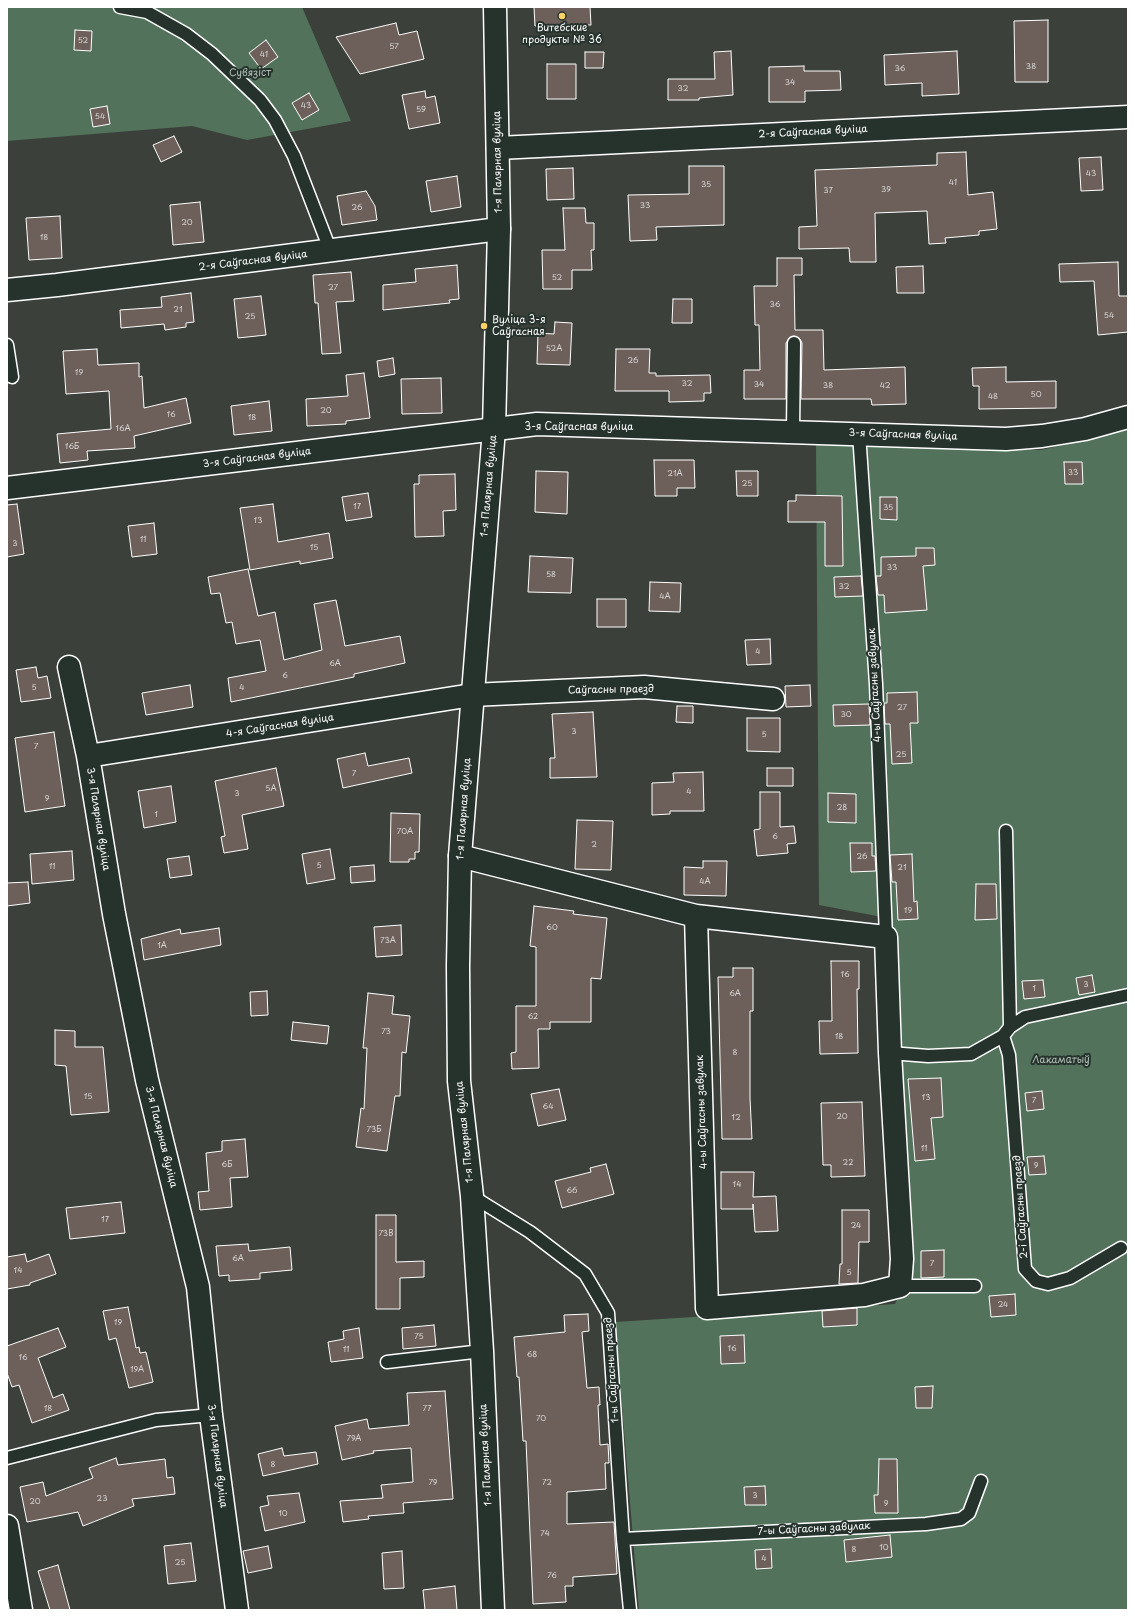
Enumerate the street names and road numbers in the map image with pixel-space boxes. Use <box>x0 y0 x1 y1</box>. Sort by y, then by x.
street label: 1-я Палярная вуліца <box>491 111 505 213</box>
street label: 2-я Саўгасная вуліца <box>758 123 868 141</box>
street label: 2-я Саўгасная вуліца <box>198 248 308 274</box>
street label: 3-я Саўгасная вуліца <box>525 421 633 433</box>
street label: 3-я Саўгасная вуліца <box>848 427 958 443</box>
street label: 1-я Палярная вуліца <box>479 435 499 537</box>
street label: 3-я Саўгасная вуліца <box>202 445 312 471</box>
street label: 4-ы Саўгасны завулак <box>866 628 884 742</box>
street label: Саўгасны праезд <box>568 683 654 697</box>
street label: 4-я Саўгасная вуліца <box>225 712 335 740</box>
street label: 1-я Палярная вуліца <box>454 758 474 860</box>
street label: 3-я Палярная вуліца <box>84 767 112 871</box>
street label: 4-ы Саўгасны завулак <box>694 1055 710 1169</box>
street label: 1-я Палярная вуліца <box>454 1081 476 1183</box>
street label: 3-я Палярная вуліца <box>143 1085 179 1189</box>
street label: 2-і Саўгасны праезд <box>1011 1155 1031 1259</box>
street label: 1-ы Саўгасны праезд <box>602 1317 622 1423</box>
street label: 3-я Палярная вуліца <box>205 1403 229 1509</box>
street label: 1-я Палярная вуліца <box>477 1404 495 1506</box>
street label: 7-ы Саўгасны завулак <box>757 1520 871 1538</box>

